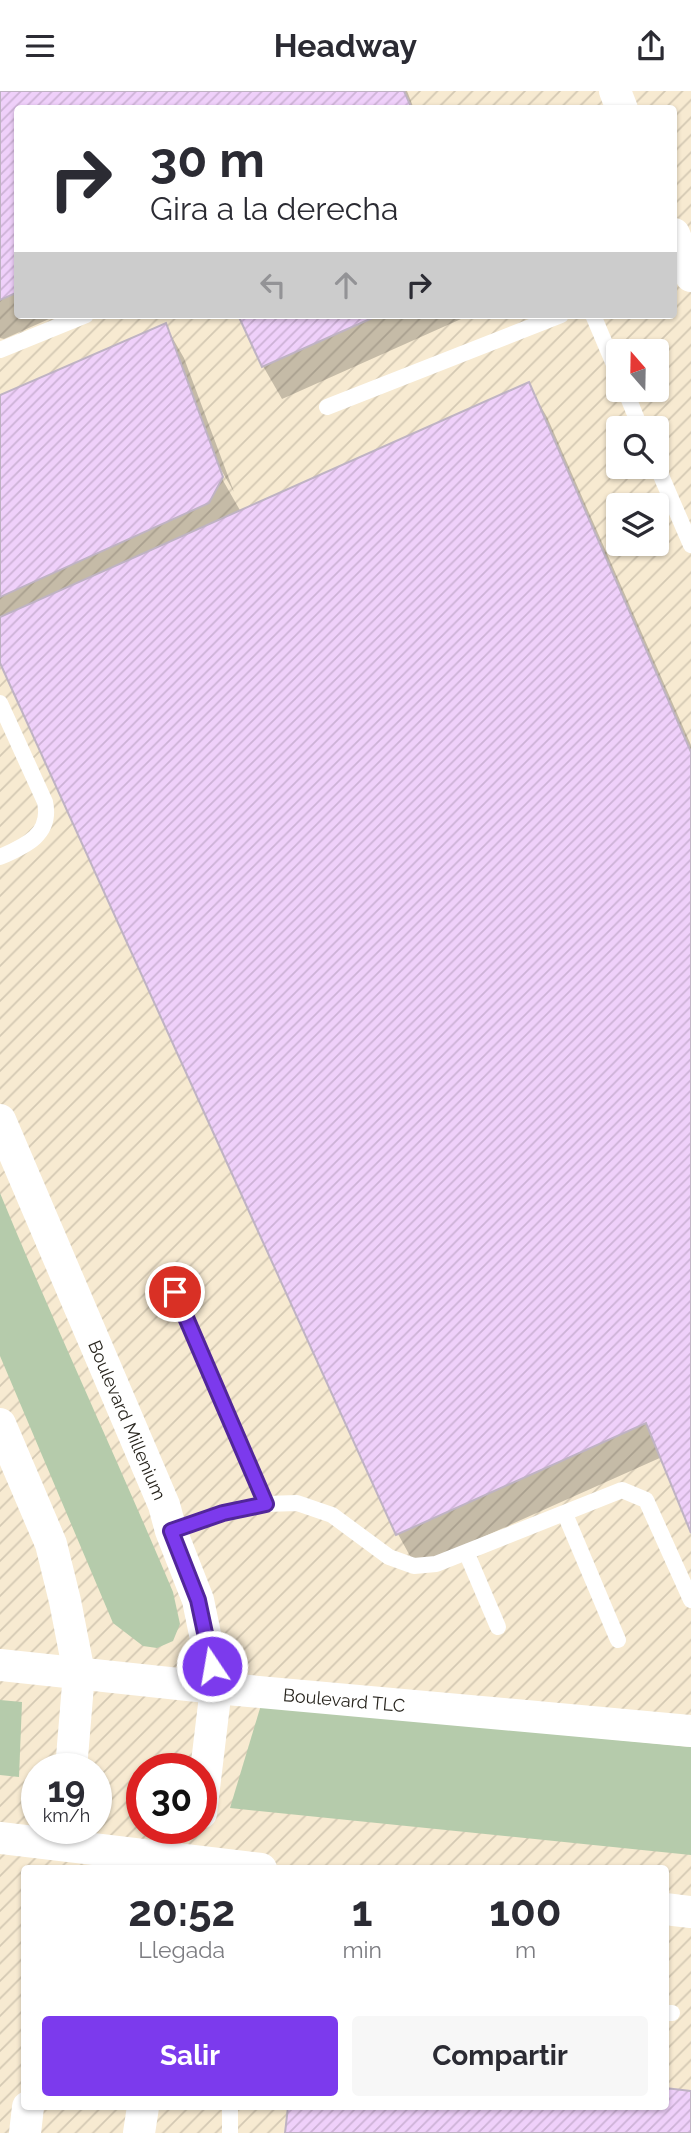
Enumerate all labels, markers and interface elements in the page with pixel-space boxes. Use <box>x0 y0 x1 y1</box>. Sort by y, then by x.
icon: menu <box>21 27 59 65</box>
text: Headway <box>274 27 417 64</box>
icon: share <box>632 27 670 65</box>
text: 30 m <box>150 131 265 188</box>
icon: right <box>35 133 126 224</box>
text: Gira a la derecha <box>150 190 398 227</box>
icon: left <box>254 266 292 304</box>
icon: ahead <box>327 266 365 304</box>
icon: right <box>400 266 438 304</box>
north arrow <box>606 339 668 403</box>
map controls <box>606 339 669 556</box>
button: search <box>606 416 669 479</box>
button: layers <box>606 493 669 556</box>
pin <box>145 1262 205 1322</box>
icon: arrive <box>156 1273 194 1311</box>
street label: Boulevard Millenium <box>84 1337 171 1503</box>
position arrow <box>175 1629 249 1703</box>
street label: Boulevard TLC <box>282 1684 406 1716</box>
speed limit sign: 30 <box>126 1753 217 1844</box>
text: 19 <box>48 1769 85 1810</box>
text: km/h <box>43 1805 90 1826</box>
text: 20:52 <box>128 1887 235 1936</box>
text: 1 <box>352 1887 373 1936</box>
text: 100 <box>489 1887 562 1936</box>
text: Llegada <box>138 1936 225 1963</box>
text: min <box>342 1936 382 1963</box>
text: m <box>515 1936 536 1963</box>
button: Salir <box>42 2016 338 2096</box>
button: Compartir <box>352 2016 648 2096</box>

